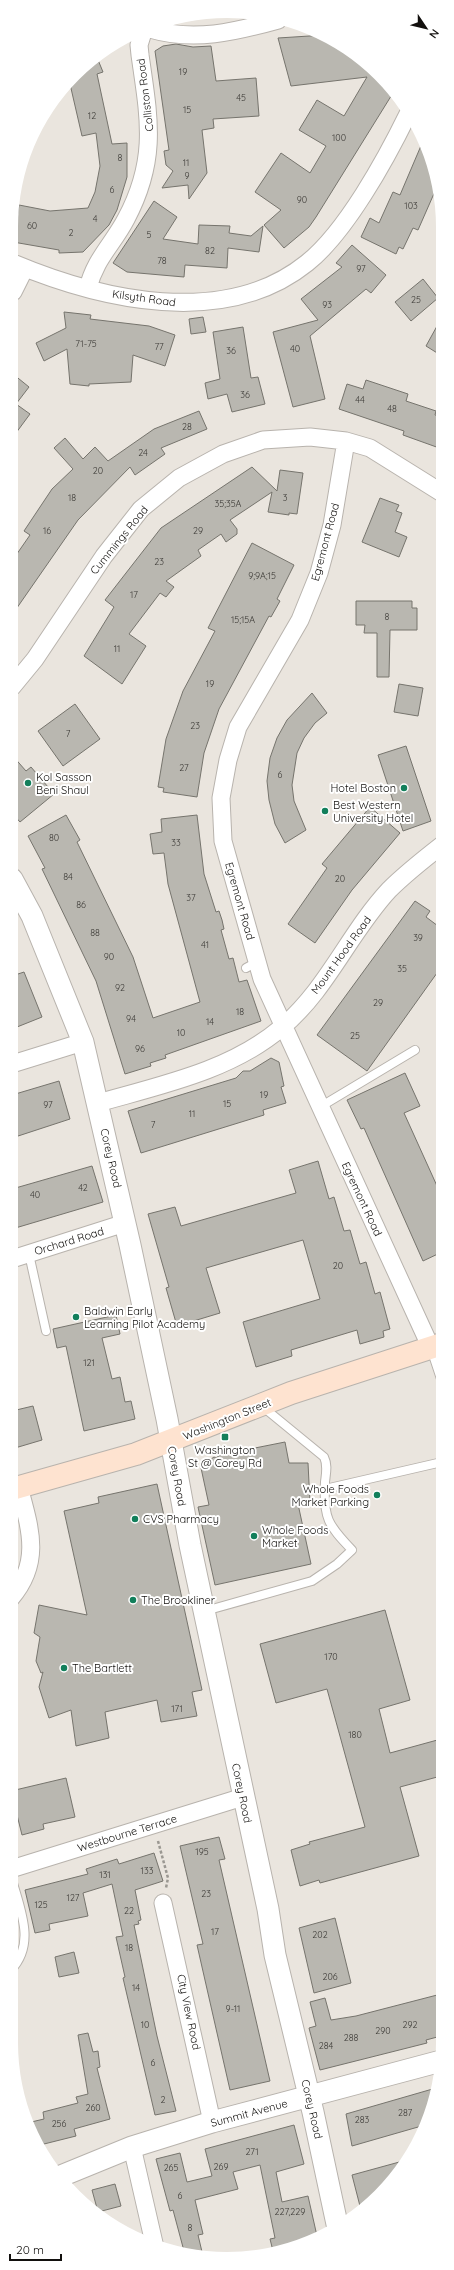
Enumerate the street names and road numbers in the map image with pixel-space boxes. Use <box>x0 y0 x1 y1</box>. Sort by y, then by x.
street label: Colliston Road <box>134 58 156 132</box>
street label: Kilsyth Road <box>111 287 177 309</box>
street label: Egremont Road <box>308 501 342 583</box>
street label: Cummings Road <box>87 503 151 577</box>
street label: Egremont Road <box>222 860 258 942</box>
street label: Mount Hood Road <box>308 913 374 997</box>
street label: Corey Road <box>97 1127 125 1189</box>
street label: Egremont Road <box>339 1160 385 1238</box>
street label: Orchard Road <box>33 1224 105 1258</box>
street label: Washington Street <box>181 1395 273 1443</box>
street label: Corey Road <box>165 1445 189 1507</box>
street label: Corey Road <box>229 1762 255 1824</box>
street label: Westbourne Terrace <box>76 1811 178 1855</box>
street label: City View Road <box>174 1973 204 2051</box>
street label: Corey Road <box>298 2078 326 2140</box>
street label: Summit Avenue <box>209 2096 289 2130</box>

